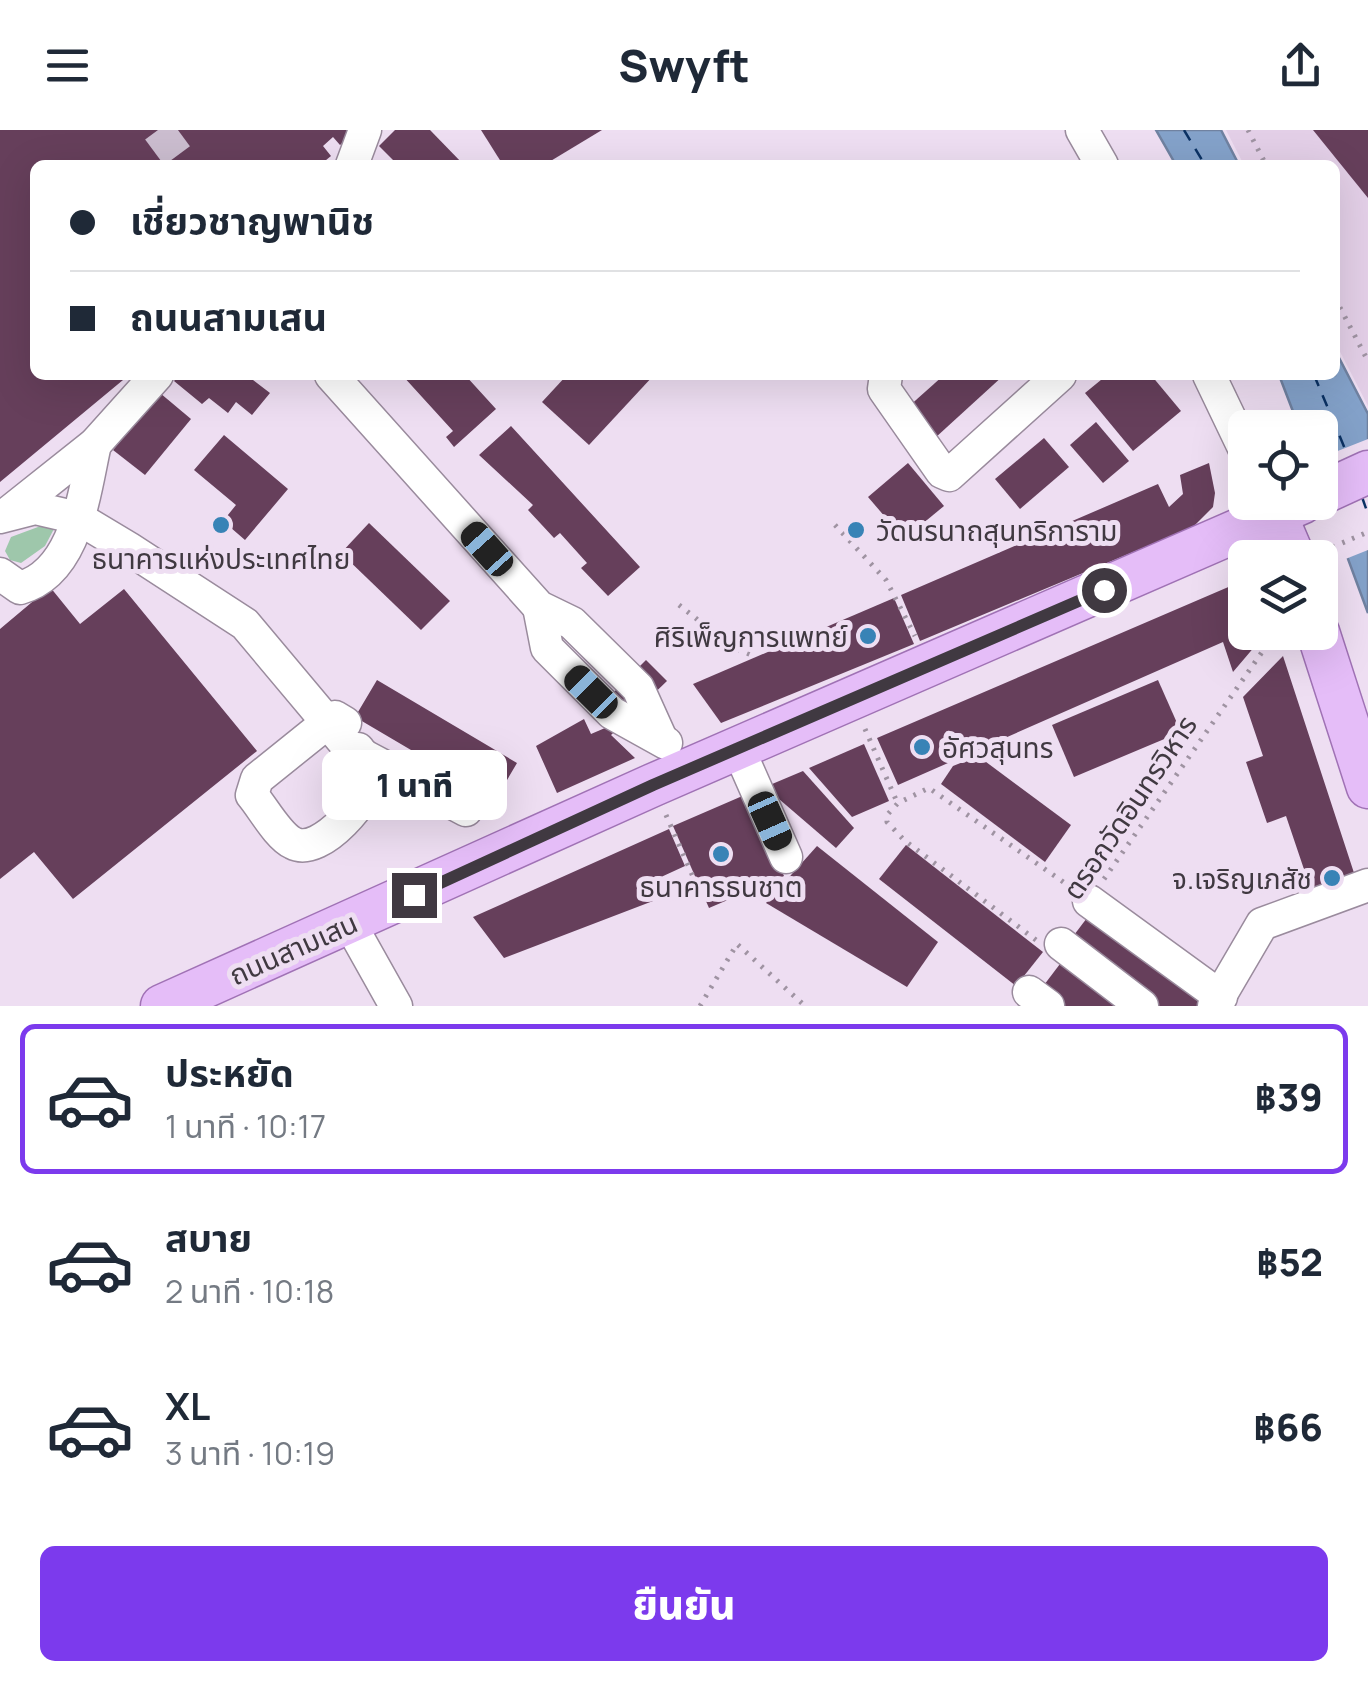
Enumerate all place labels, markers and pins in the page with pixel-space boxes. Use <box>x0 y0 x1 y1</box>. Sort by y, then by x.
place label: วัดนรนาถสุนทริการาม <box>876 511 1118 549</box>
marker: ธนาคารแห่งประเทศไทย <box>210 514 232 536</box>
marker: วัดนรนาถสุนทริการาม <box>845 519 867 541</box>
place label: ธนาคารแห่งประเทศไทย <box>92 539 350 577</box>
place label: ศิริเพ็ญการแพทย์ <box>654 617 848 655</box>
marker: ศิริเพ็ญการแพทย์ <box>857 625 879 647</box>
place label: อัศวสุนทร <box>942 728 1053 766</box>
marker: อัศวสุนทร <box>911 736 933 758</box>
marker: ธนาคารธนชาต <box>710 843 732 865</box>
place label: จ.เจริญเภสัช <box>1172 859 1312 897</box>
place label: ธนาคารธนชาต <box>640 867 802 905</box>
marker: จ.เจริญเภสัช <box>1321 867 1343 889</box>

